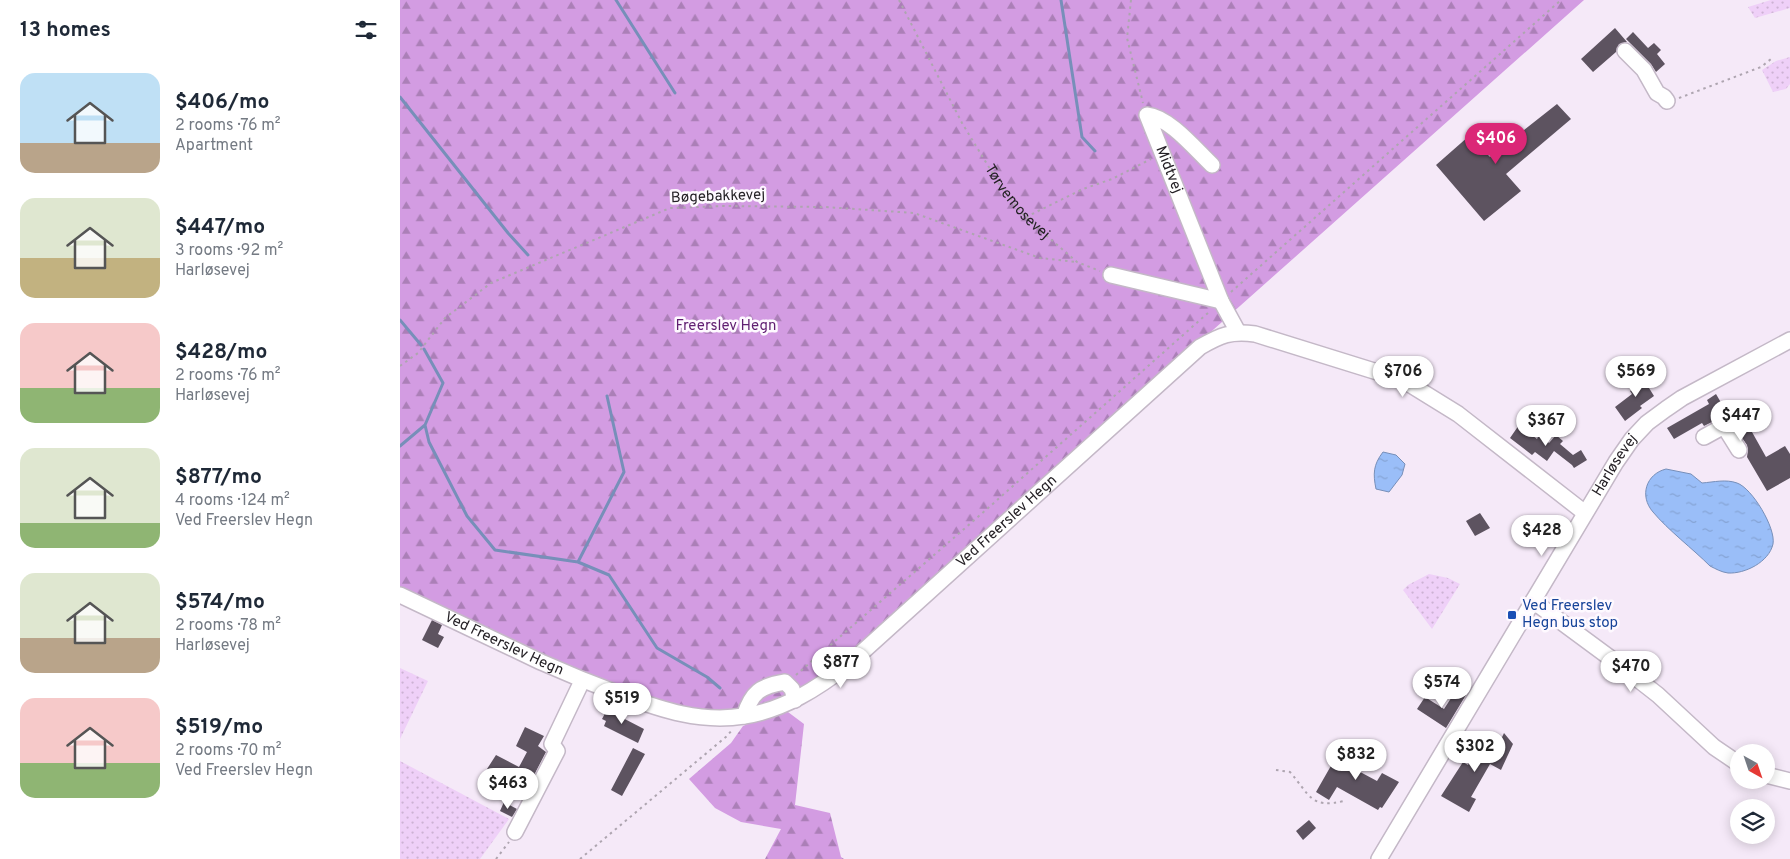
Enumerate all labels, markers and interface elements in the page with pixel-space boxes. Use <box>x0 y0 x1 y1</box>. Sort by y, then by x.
icon: filters <box>352 16 380 44</box>
text: 13 homes <box>20 17 111 44</box>
text: $406/mo <box>175 89 269 116</box>
icon: home <box>60 93 120 153</box>
text: 2 rooms · 76 m² <box>175 116 281 136</box>
pin: $406 <box>1466 122 1526 165</box>
text: $406 <box>1476 129 1516 149</box>
text: Apartment <box>175 136 253 156</box>
street label: Midtvej <box>1151 143 1187 196</box>
street label: Tørvemosevej <box>980 161 1054 244</box>
street label: Bøgebakkevej <box>671 186 765 208</box>
text: $447/mo <box>175 214 265 241</box>
icon: home <box>60 218 120 278</box>
text: 3 rooms · 92 m² <box>175 241 283 261</box>
text: Harløsevej <box>175 261 250 281</box>
park label: Freerslev Hegn <box>676 317 776 336</box>
text: $428/mo <box>175 339 268 366</box>
icon: home <box>60 343 120 403</box>
pin: $706 <box>1373 356 1433 398</box>
pin: $569 <box>1606 356 1666 398</box>
text: $706 <box>1384 362 1422 382</box>
text: $569 <box>1616 362 1656 382</box>
text: 2 rooms · 76 m² <box>175 366 281 386</box>
text: Harløsevej <box>175 386 250 406</box>
pin: $447 <box>1711 400 1771 442</box>
pin: $367 <box>1516 404 1576 447</box>
text: $447 <box>1722 406 1760 426</box>
text: $367 <box>1527 411 1565 431</box>
street label: Harløsevej <box>1588 430 1641 500</box>
text: $877/mo <box>175 464 262 491</box>
icon: home <box>60 468 120 528</box>
street label: Ved Freerslev Hegn <box>952 471 1061 572</box>
text: 4 rooms · 124 m² <box>175 491 290 511</box>
text: Ved Freerslev Hegn <box>175 511 313 531</box>
pin: $428 <box>1512 514 1572 557</box>
text: $428 <box>1522 521 1562 541</box>
text: $574/mo <box>175 589 265 616</box>
icon: home <box>60 593 120 653</box>
place label: Ved Freerslev Hegn bus stop <box>1522 597 1618 633</box>
street label: Ved Freerslev Hegn <box>441 608 567 680</box>
marker: Ved Freerslev Hegn bus stop <box>1506 609 1518 621</box>
text: 2 rooms · 78 m² <box>175 616 281 636</box>
text: Harløsevej <box>175 636 250 656</box>
pin: $877 <box>811 646 871 689</box>
pin: $470 <box>1601 650 1661 693</box>
text: $877 <box>823 653 859 673</box>
text: $470 <box>1611 657 1651 677</box>
pin: $574 <box>1412 666 1472 709</box>
text: $574 <box>1424 673 1461 693</box>
pin: $519 <box>592 682 652 725</box>
text: $519 <box>604 689 640 709</box>
text: $519/mo <box>175 714 263 741</box>
icon: home <box>60 718 120 778</box>
pin: $302 <box>1445 730 1505 773</box>
text: $302 <box>1455 737 1495 757</box>
pin: $832 <box>1326 738 1386 781</box>
text: 2 rooms · 70 m² <box>175 741 282 761</box>
north arrow <box>1730 744 1775 789</box>
map controls <box>1730 744 1775 844</box>
text: $832 <box>1337 745 1375 765</box>
text: Ved Freerslev Hegn <box>175 761 313 781</box>
pin: $463 <box>478 768 538 810</box>
text: $463 <box>488 774 528 794</box>
button: layers <box>1730 799 1775 844</box>

